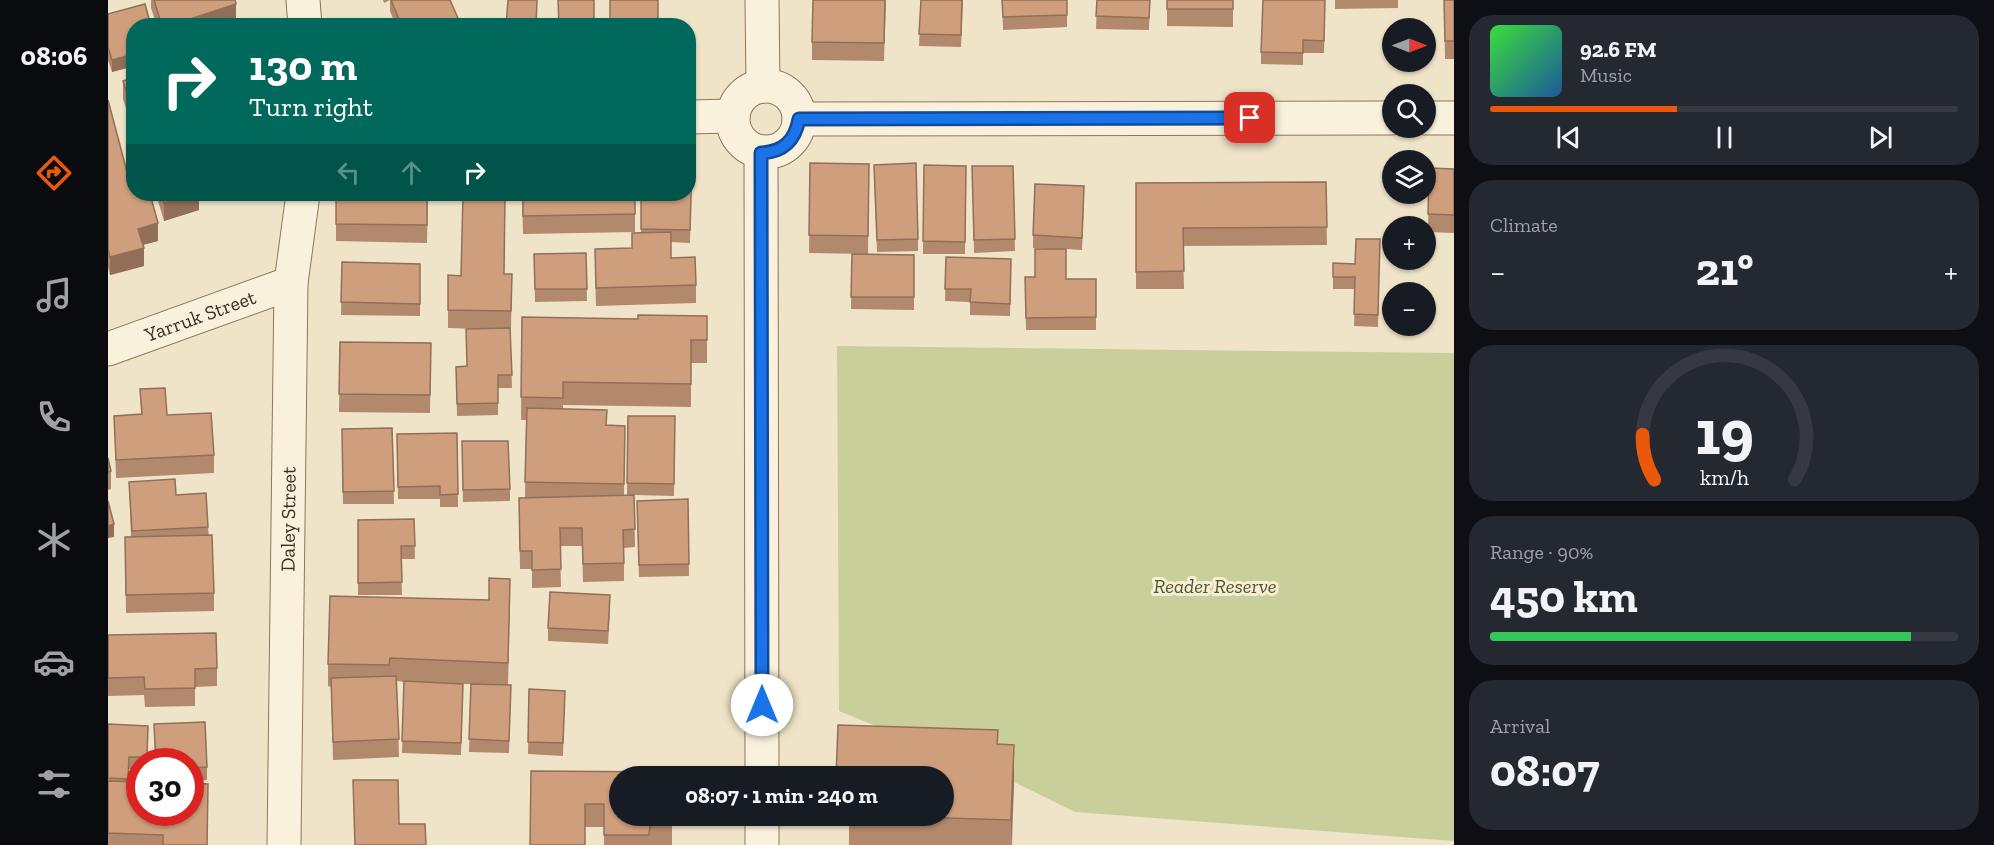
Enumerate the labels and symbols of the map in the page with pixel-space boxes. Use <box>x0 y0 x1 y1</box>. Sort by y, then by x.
north arrow <box>1382 18 1436 72</box>
pin <box>1224 92 1275 143</box>
street label: Yarruk Street <box>140 285 259 347</box>
street label: Daley Street <box>275 466 301 572</box>
park label: Reader Reserve <box>1153 574 1277 598</box>
position arrow <box>730 673 794 737</box>
speed limit sign: 30 <box>126 748 204 826</box>

